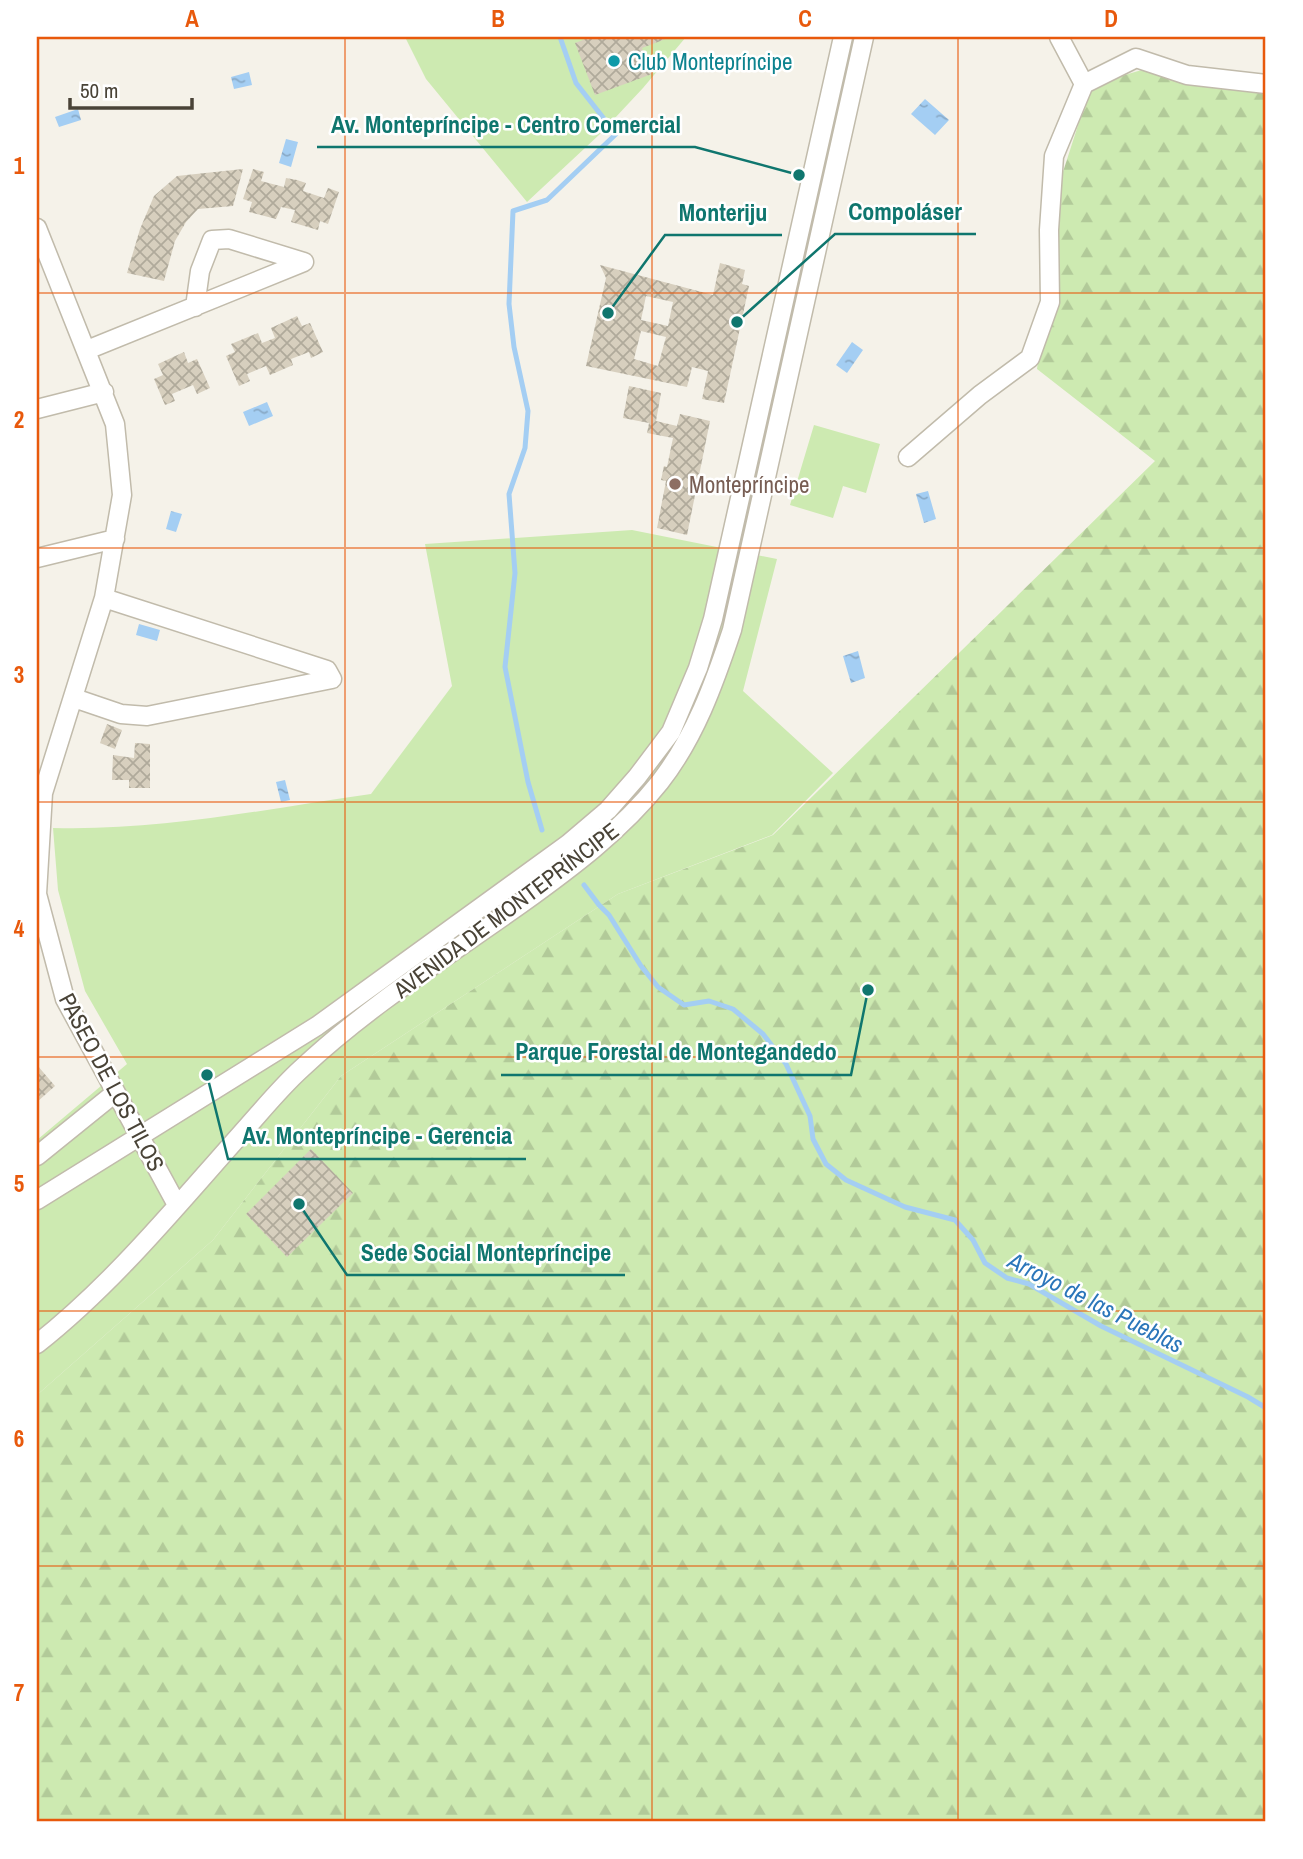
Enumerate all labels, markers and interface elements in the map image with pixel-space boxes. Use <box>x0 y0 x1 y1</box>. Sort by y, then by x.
text: A <box>185 3 199 34</box>
text: B <box>491 3 505 34</box>
text: C <box>798 3 812 34</box>
text: D <box>1104 3 1118 34</box>
place label: Club Montepríncipe <box>628 46 793 77</box>
marker: Club Montepríncipe <box>606 53 622 69</box>
scale bar <box>70 66 192 110</box>
text: 50 m <box>80 76 118 105</box>
callout: Av. Montepríncipe - Centro Comercial <box>317 102 695 147</box>
text: Av. Montepríncipe - Centro Comercial <box>331 108 681 140</box>
text: 1 <box>14 150 25 181</box>
callout: Compoláser <box>835 189 976 234</box>
callout: Monteriju <box>665 190 782 235</box>
text: Compoláser <box>848 195 962 227</box>
text: Monteriju <box>679 196 767 228</box>
text: 2 <box>14 404 24 435</box>
place label: Montepríncipe <box>689 469 810 500</box>
marker: Montepríncipe <box>667 476 683 492</box>
text: 3 <box>14 659 24 690</box>
street label: AVENIDA DE MONTEPRÍNCIPE <box>386 815 625 1006</box>
text: 4 <box>14 913 25 944</box>
street label: PASEO DE LOS TILOS <box>52 988 172 1176</box>
callout: Parque Forestal de Montegandedo <box>501 1030 851 1075</box>
text: Parque Forestal de Montegandedo <box>515 1035 837 1067</box>
callout: Av. Montepríncipe - Gerencia <box>228 1114 526 1159</box>
text: Av. Montepríncipe - Gerencia <box>242 1119 512 1151</box>
text: 5 <box>14 1168 24 1199</box>
callout: Sede Social Montepríncipe <box>347 1230 625 1275</box>
text: Sede Social Montepríncipe <box>361 1236 611 1268</box>
water label: Arroyo de las Pueblas <box>1002 1244 1189 1360</box>
text: 6 <box>14 1423 24 1454</box>
text: 7 <box>14 1677 24 1708</box>

